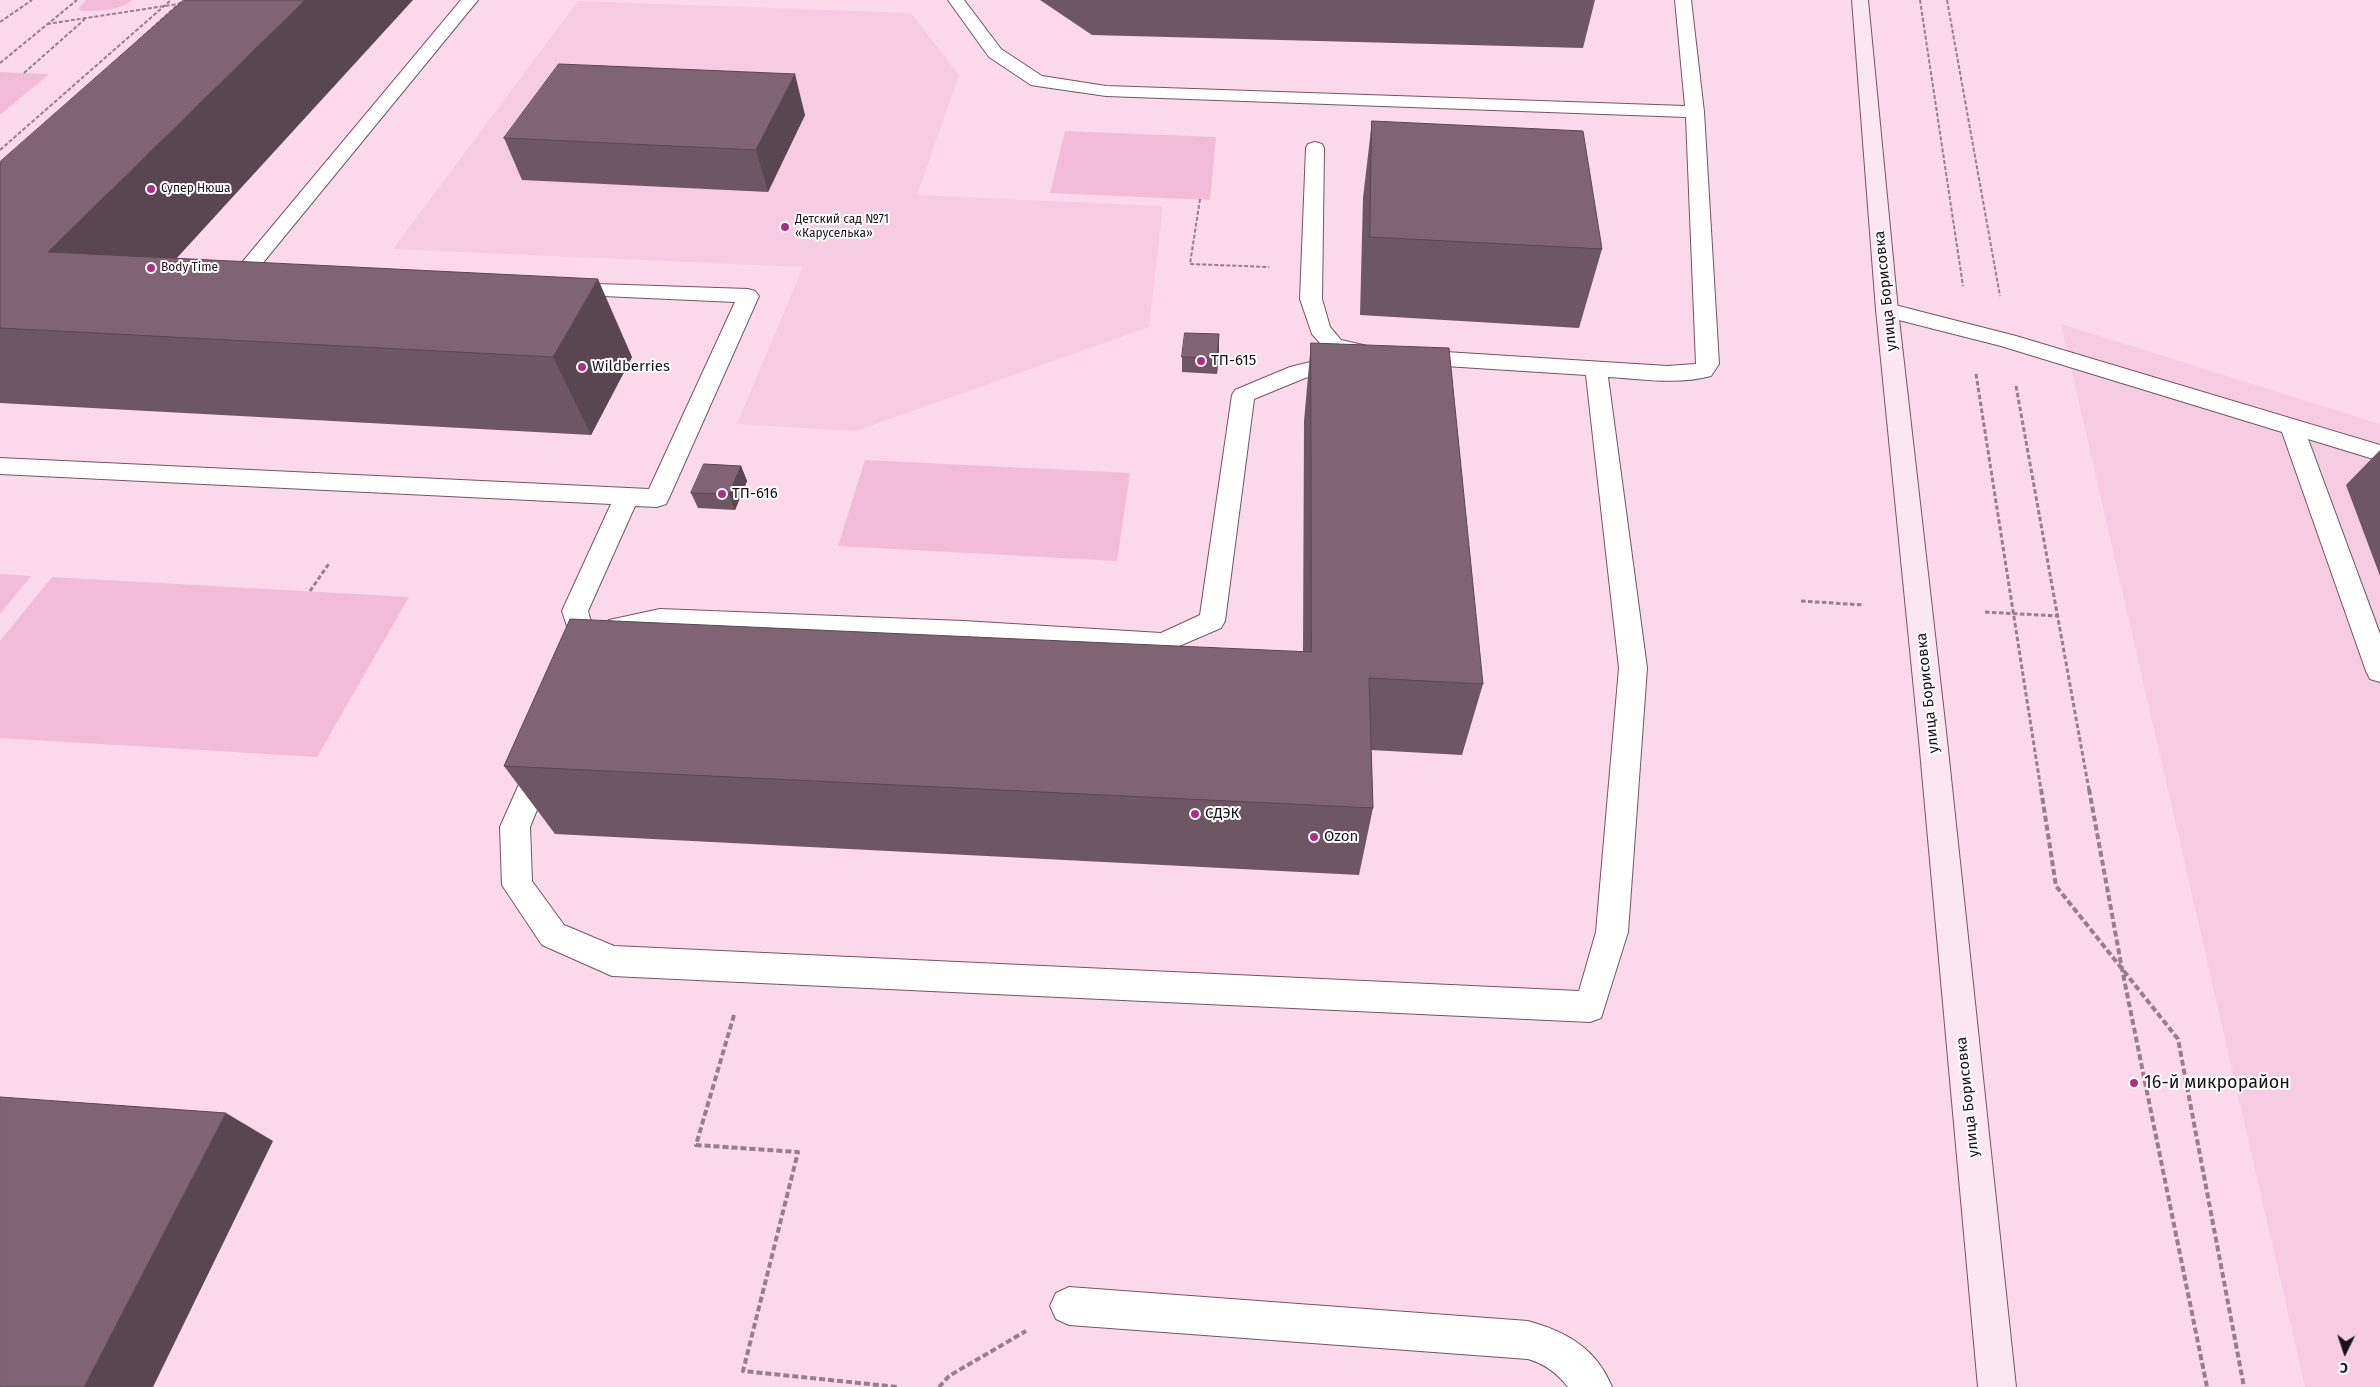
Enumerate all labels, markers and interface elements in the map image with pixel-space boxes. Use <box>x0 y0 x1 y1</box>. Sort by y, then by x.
place label: Супер Нюша <box>161 182 231 196</box>
marker: Супер Нюша <box>145 183 157 195</box>
place label: Детский сад №71 «Каруселька» <box>795 213 889 241</box>
marker: Детский сад №71 «Каруселька» <box>779 221 791 233</box>
street label: улица Борисовка <box>1871 230 1901 352</box>
place label: Body Time <box>161 261 218 275</box>
marker: Body Time <box>145 262 157 274</box>
place label: ТП-615 <box>1211 352 1256 370</box>
marker: ТП-615 <box>1195 355 1207 367</box>
place label: Wildberries <box>592 358 670 376</box>
marker: Wildberries <box>576 361 588 373</box>
place label: ТП-616 <box>732 485 778 503</box>
marker: ТП-616 <box>716 488 728 500</box>
street label: улица Борисовка <box>1913 632 1943 754</box>
place label: СДЭК <box>1205 805 1239 823</box>
marker: СДЭК <box>1189 808 1201 820</box>
place label: Ozon <box>1324 828 1358 846</box>
marker: Ozon <box>1308 831 1320 843</box>
street label: улица Борисовка <box>1953 1036 1983 1158</box>
place label: 16-й микрорайон <box>2144 1072 2290 1094</box>
marker: 16-й микрорайон <box>2128 1077 2140 1089</box>
north arrow <box>2320 1327 2370 1377</box>
text: С <box>2339 1359 2349 1376</box>

